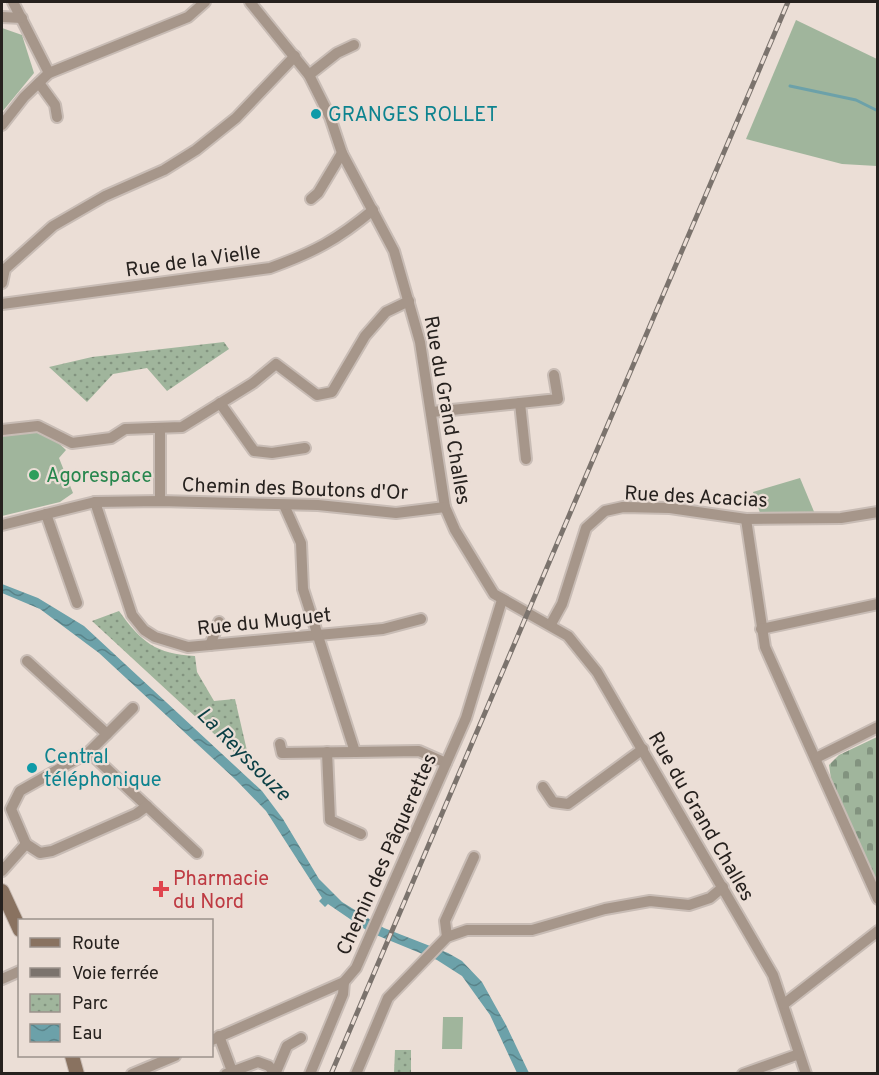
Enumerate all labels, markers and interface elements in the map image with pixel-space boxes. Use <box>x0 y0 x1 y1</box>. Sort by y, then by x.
place label: GRANGES ROLLET <box>328 103 498 129</box>
marker: GRANGES ROLLET <box>309 107 323 121</box>
street label: Rue de la Vielle <box>124 240 262 284</box>
street label: Rue du Grand Challes <box>417 314 475 507</box>
place label: Agorespace <box>46 464 152 490</box>
marker: Agorespace <box>27 468 41 482</box>
street label: Chemin des Boutons d'Or <box>181 473 409 507</box>
street label: Rue des Acacias <box>623 481 768 515</box>
street label: Rue du Muguet <box>196 603 333 643</box>
water label: La Reyssouze <box>190 702 297 809</box>
street label: Rue du Grand Challes <box>641 728 759 906</box>
place label: Central téléphonique <box>44 745 162 794</box>
street label: Chemin des Pâquerettes <box>332 750 444 960</box>
marker: Central téléphonique <box>25 761 39 775</box>
place label: Pharmacie du Nord <box>173 867 269 916</box>
marker: Pharmacie du Nord <box>154 882 168 896</box>
legend <box>18 919 213 1057</box>
text: Route <box>72 933 120 956</box>
text: Voie ferrée <box>72 963 159 986</box>
text: Parc <box>72 993 108 1016</box>
text: Eau <box>72 1023 102 1046</box>

